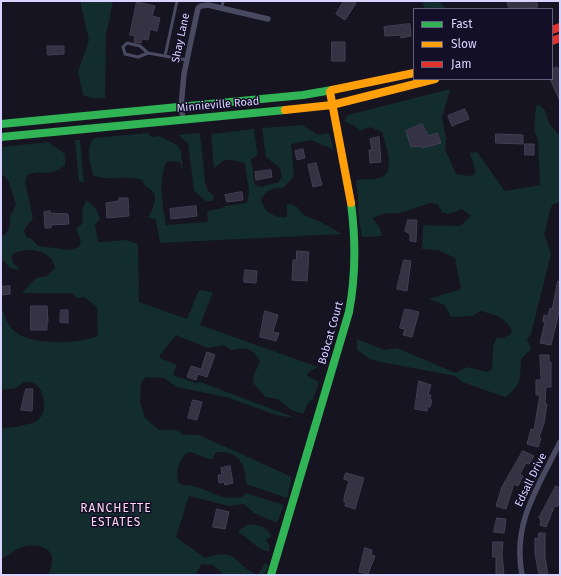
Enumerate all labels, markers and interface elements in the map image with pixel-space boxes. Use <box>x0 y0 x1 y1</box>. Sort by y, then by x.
legend <box>413 8 553 80</box>
street label: Shay Lane <box>169 12 193 64</box>
text: Fast <box>451 17 473 31</box>
text: Slow <box>451 37 477 51</box>
text: Jam <box>451 57 471 71</box>
street label: Minnieville Road <box>176 95 260 115</box>
street label: Bobcat Court <box>316 300 346 366</box>
street label: Edsall Drive <box>512 451 550 509</box>
district label: RANCHETTE ESTATES <box>80 502 152 530</box>

